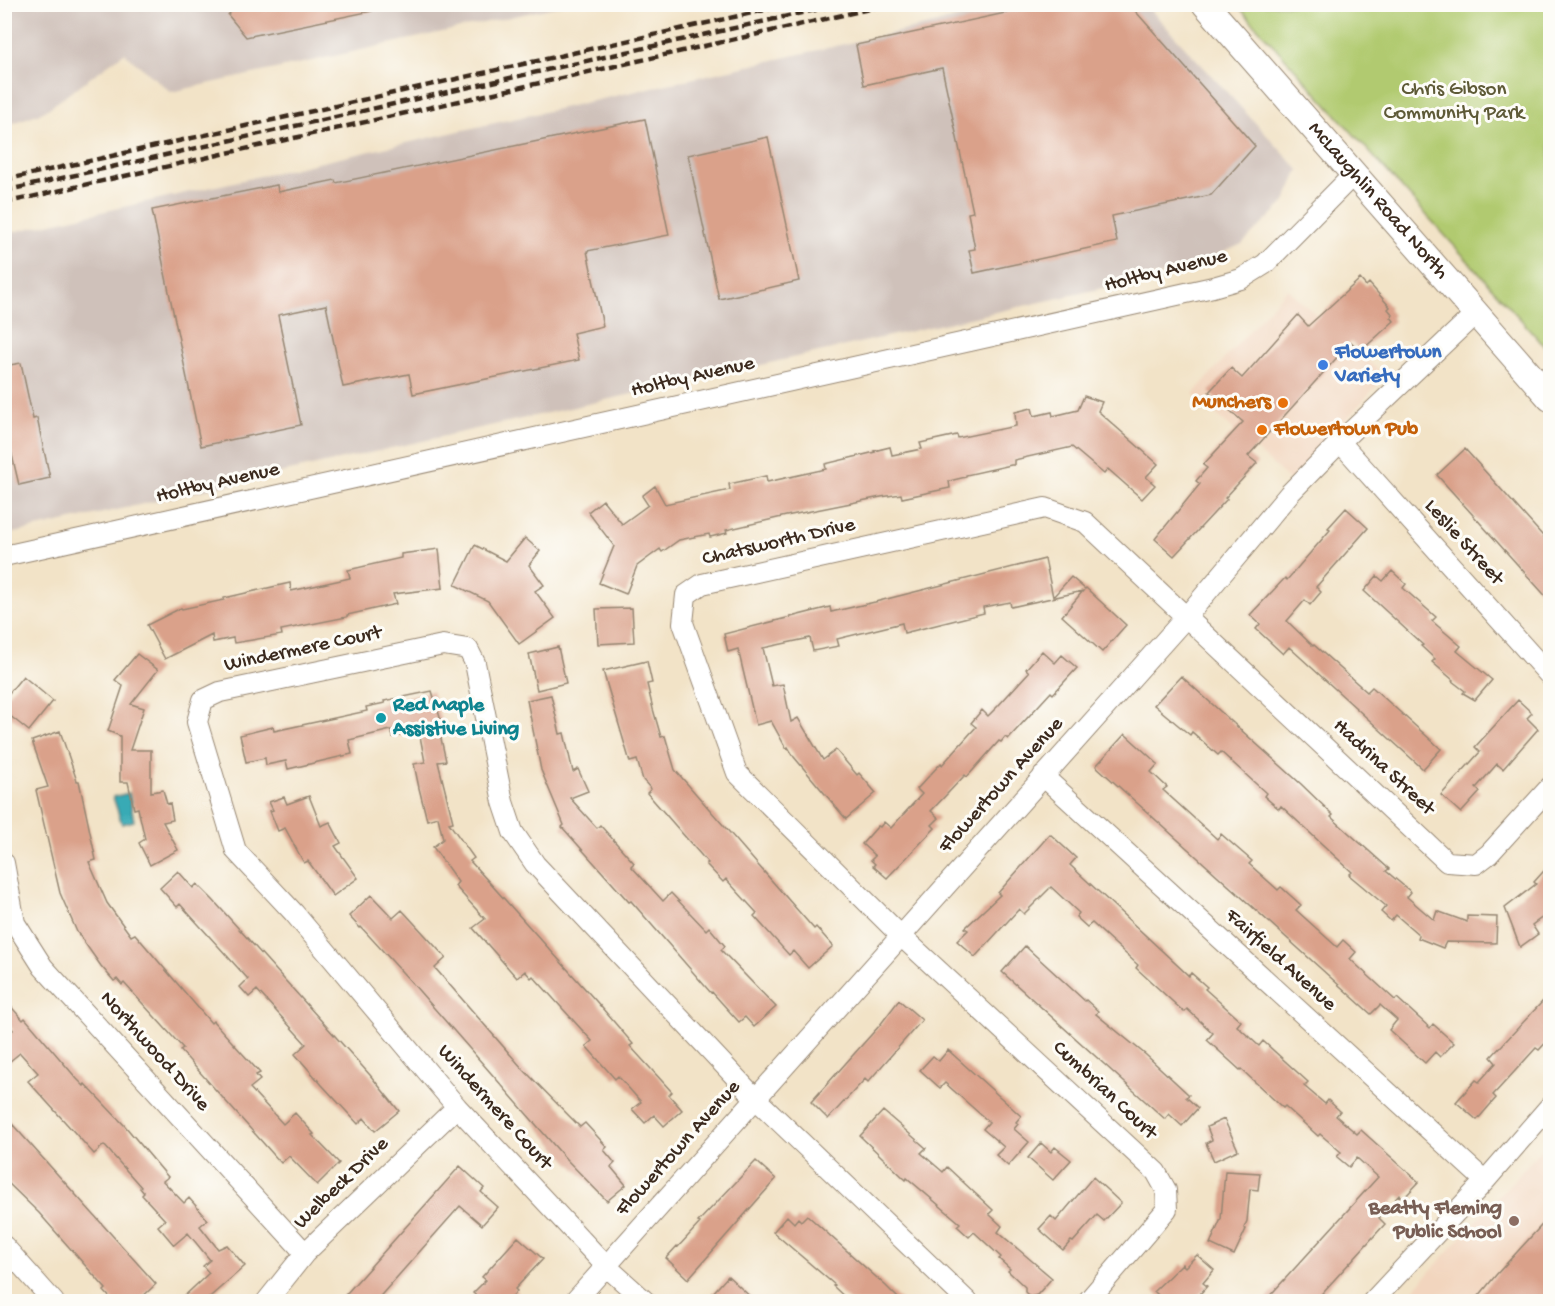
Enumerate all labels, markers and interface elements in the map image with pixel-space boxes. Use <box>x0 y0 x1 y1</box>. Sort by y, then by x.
park label: Chris Gibson Community Park <box>1384 78 1527 127</box>
street label: McLaughlin Road North <box>1302 117 1453 285</box>
street label: Holtby Avenue <box>1102 244 1231 299</box>
place label: Flowertown Variety <box>1334 341 1443 390</box>
street label: Holtby Avenue <box>629 351 758 404</box>
marker: Flowertown Variety <box>1316 358 1330 372</box>
place label: Munchers <box>1192 391 1272 416</box>
marker: Munchers <box>1276 396 1290 410</box>
place label: Flowertown Pub <box>1273 418 1418 443</box>
marker: Flowertown Pub <box>1255 423 1269 437</box>
street label: Holtby Avenue <box>154 457 283 510</box>
street label: Leslie Street <box>1418 495 1510 593</box>
street label: Chatsworth Drive <box>700 513 859 573</box>
street label: Windermere Court <box>222 621 386 679</box>
place label: Red Maple Assistive Living <box>392 694 519 743</box>
marker: Red Maple Assistive Living <box>374 711 388 725</box>
street label: Flowertown Avenue <box>934 712 1071 860</box>
street label: Hadrina Street <box>1327 714 1441 823</box>
street label: Fairfield Avenue <box>1218 904 1342 1018</box>
street label: Northwood Drive <box>94 987 215 1118</box>
street label: Cumbrian Court <box>1046 1036 1163 1147</box>
street label: Windermere Court <box>431 1040 558 1178</box>
street label: Flowertown Avenue <box>611 1075 748 1223</box>
street label: Welbeck Drive <box>289 1132 396 1236</box>
place label: Beatty Fleming Public School <box>1368 1197 1502 1246</box>
marker: Beatty Fleming Public School <box>1507 1214 1521 1228</box>

